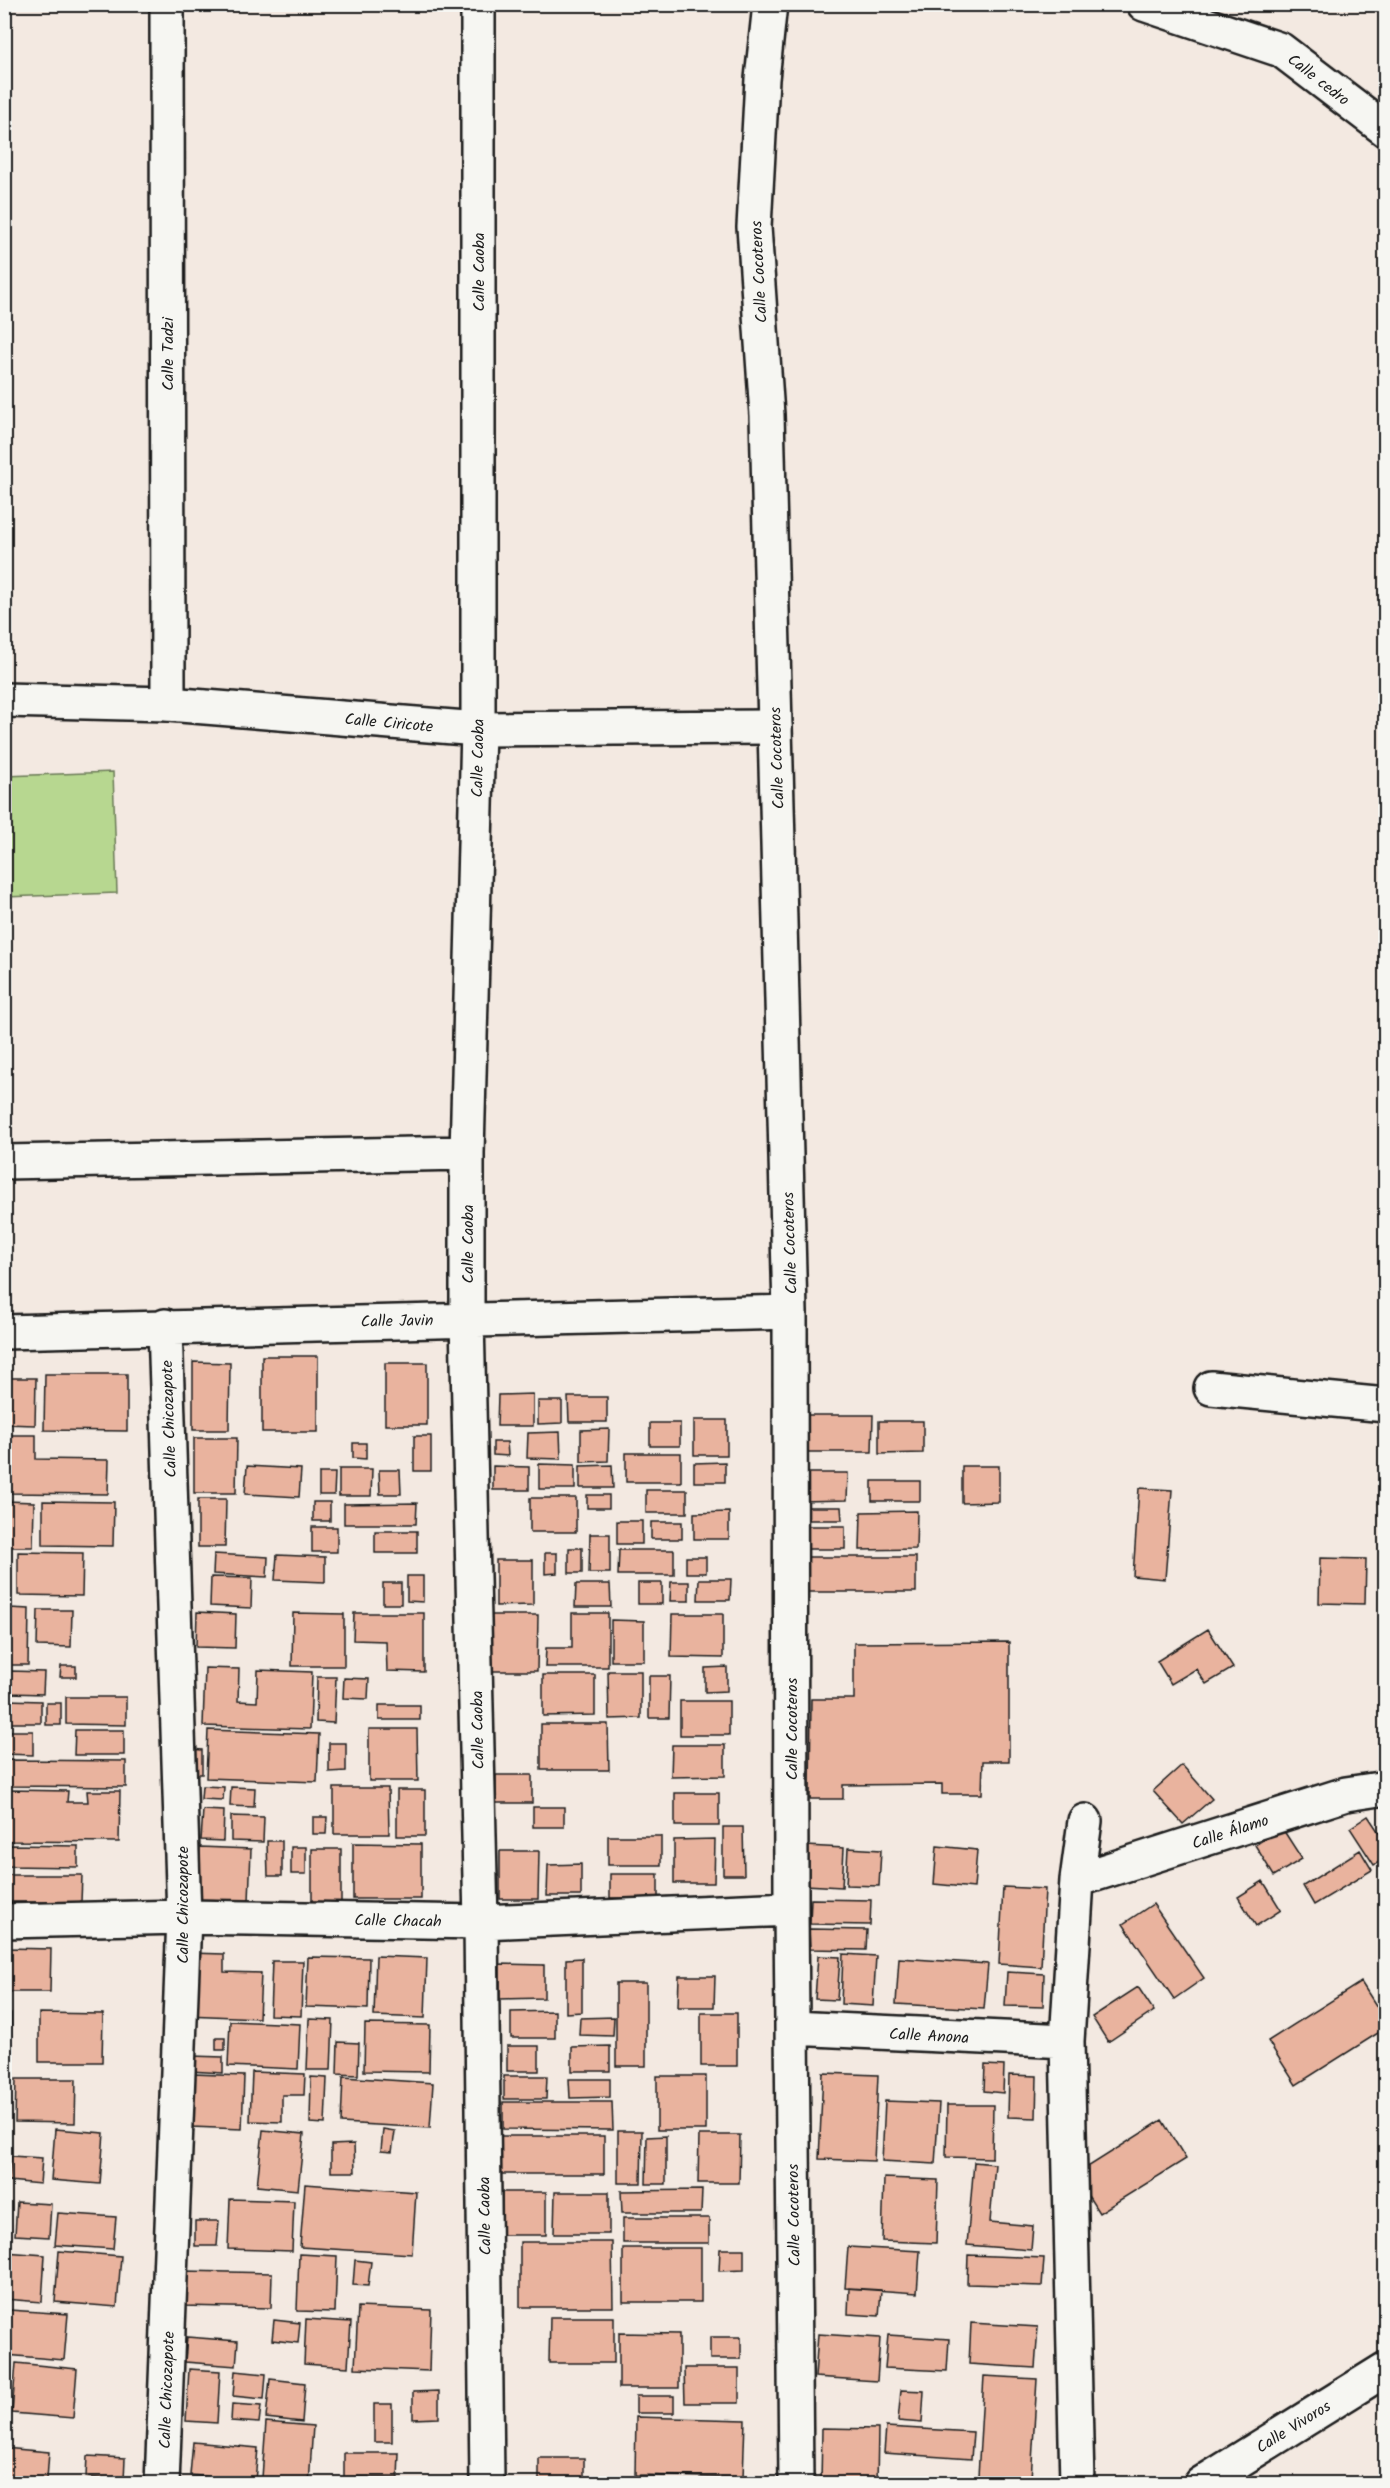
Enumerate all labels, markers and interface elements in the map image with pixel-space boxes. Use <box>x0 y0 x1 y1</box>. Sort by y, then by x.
street label: Calle cedro <box>1281 48 1355 113</box>
street label: Calle Cocoteros <box>744 220 775 324</box>
street label: Calle Caoba <box>467 233 492 311</box>
street label: Calle Tadzi <box>156 316 181 391</box>
street label: Calle Cocoteros <box>763 706 792 810</box>
street label: Calle Ciricote <box>344 707 434 740</box>
street label: Calle Caoba <box>465 718 492 798</box>
street label: Calle Cocoteros <box>776 1191 805 1295</box>
street label: Calle Caoba <box>456 1205 481 1283</box>
street label: Calle Javin <box>361 1308 434 1335</box>
street label: Calle Chicozapote <box>155 1360 184 1478</box>
street label: Calle Cocoteros <box>780 1678 805 1780</box>
street label: Calle Caoba <box>465 1690 492 1770</box>
street label: Calle Álamo <box>1189 1808 1272 1857</box>
street label: Calle Chicozapote <box>171 1846 196 1964</box>
street label: Calle Chacah <box>354 1908 442 1935</box>
street label: Calle Anona <box>888 2022 970 2051</box>
street label: Calle Cocoteros <box>781 2163 808 2266</box>
street label: Calle Caoba <box>472 2176 499 2256</box>
street label: Calle Chicozapote <box>153 2331 182 2449</box>
street label: Calle Vivoros <box>1251 2394 1336 2460</box>

